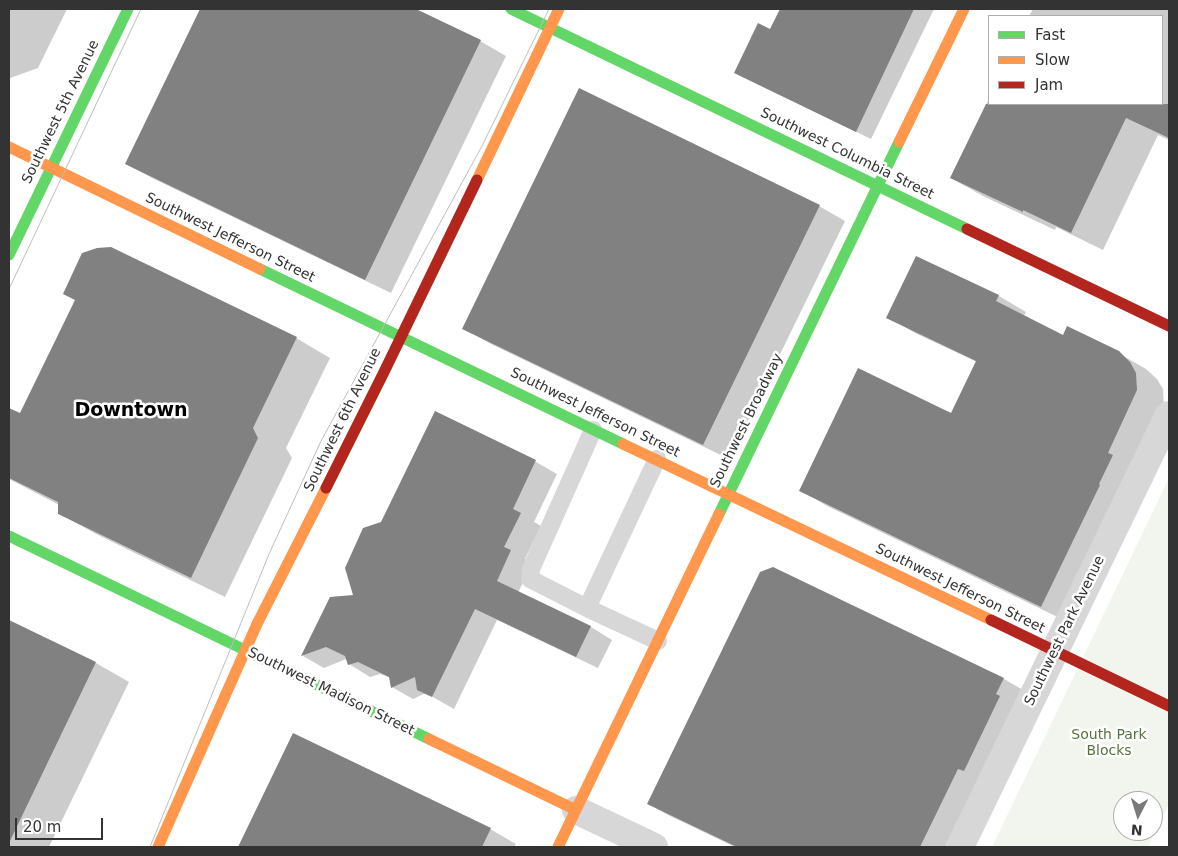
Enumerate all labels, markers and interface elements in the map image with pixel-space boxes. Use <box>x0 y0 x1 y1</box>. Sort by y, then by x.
legend <box>988 15 1163 105</box>
text: Fast <box>1035 26 1065 44</box>
street label: Southwest 5th Avenue <box>19 37 103 187</box>
text: Slow <box>1035 51 1070 69</box>
text: Jam <box>1035 76 1063 94</box>
street label: Southwest Columbia Street <box>757 105 937 203</box>
street label: Southwest Jefferson Street <box>143 190 317 286</box>
street label: Southwest 6th Avenue <box>301 345 385 495</box>
street label: Southwest Broadway <box>707 351 787 491</box>
street label: Southwest Jefferson Street <box>508 365 682 461</box>
district label: Downtown <box>74 400 188 422</box>
street label: Southwest Jefferson Street <box>873 541 1047 637</box>
street label: Southwest Park Avenue <box>1021 553 1109 709</box>
street label: Southwest Madison Street <box>245 644 417 740</box>
park label: South Park Blocks <box>1071 727 1147 760</box>
north arrow <box>1113 791 1163 841</box>
scale bar <box>18 808 105 840</box>
text: 20 m <box>23 818 61 836</box>
text: N <box>1130 821 1143 838</box>

